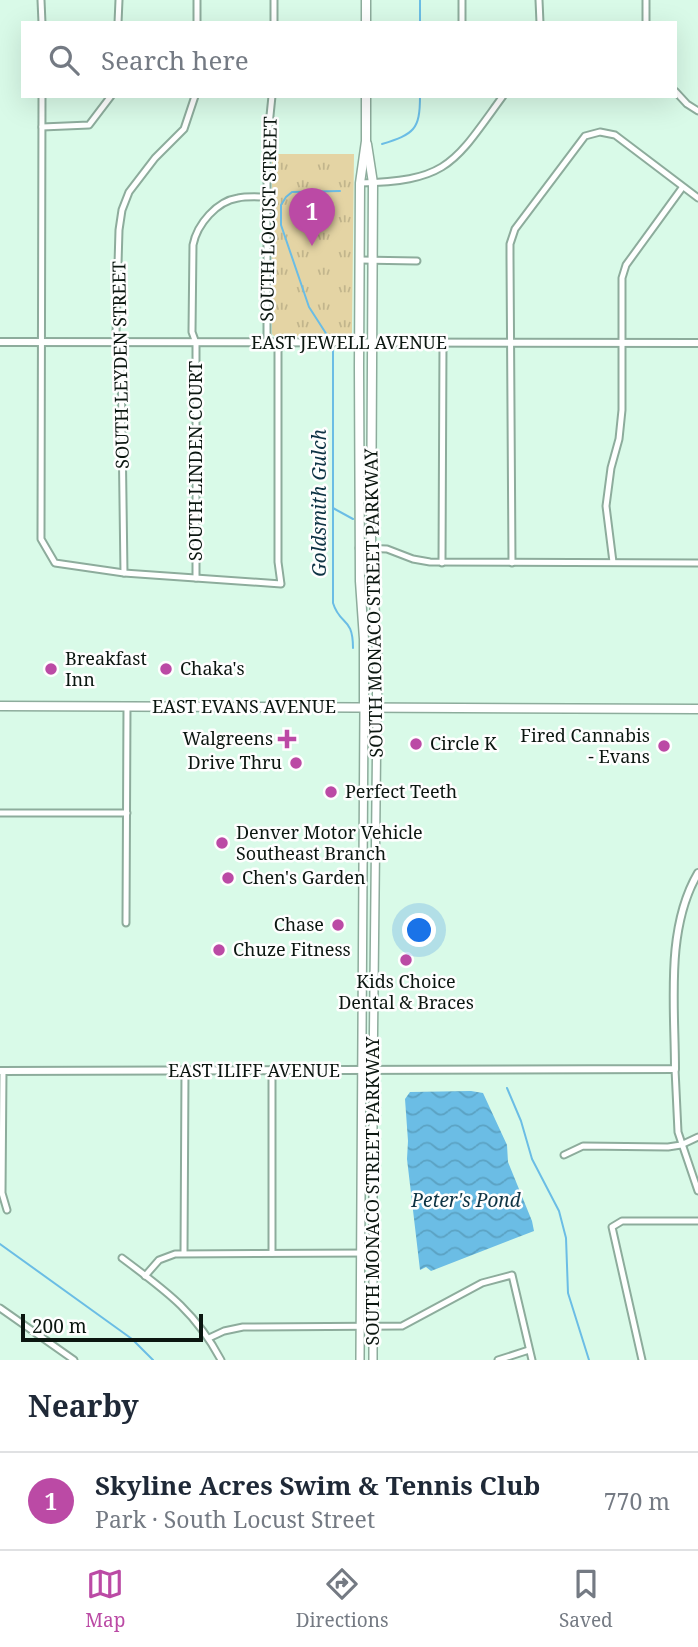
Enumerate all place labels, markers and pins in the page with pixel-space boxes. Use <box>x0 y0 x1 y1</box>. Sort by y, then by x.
pin: 1 <box>289 188 335 246</box>
place label: Breakfast Inn <box>65 646 147 691</box>
place label: Chaka's <box>180 656 245 680</box>
marker: Breakfast Inn <box>43 661 59 677</box>
marker: Chaka's <box>158 661 174 677</box>
place label: Fired Cannabis - Evans <box>520 723 650 768</box>
place label: Walgreens <box>183 726 273 750</box>
marker: Walgreens <box>279 731 295 747</box>
place label: Circle K <box>430 731 497 755</box>
marker: Circle K <box>408 736 424 752</box>
marker: Fired Cannabis - Evans <box>656 738 672 754</box>
place label: Drive Thru <box>188 750 283 774</box>
marker: Drive Thru <box>288 755 304 771</box>
place label: Perfect Teeth <box>345 779 457 803</box>
marker: Perfect Teeth <box>323 784 339 800</box>
place label: Denver Motor Vehicle Southeast Branch <box>236 820 423 865</box>
marker: Denver Motor Vehicle Southeast Branch <box>214 835 230 851</box>
place label: Chen's Garden <box>242 865 366 889</box>
marker: Chen's Garden <box>220 870 236 886</box>
place label: Chase <box>274 912 324 936</box>
marker: Chase <box>330 917 346 933</box>
place label: Chuze Fitness <box>233 937 351 961</box>
marker: Chuze Fitness <box>211 942 227 958</box>
marker: Kids Choice Dental & Braces <box>398 952 414 968</box>
place label: Kids Choice Dental & Braces <box>338 969 474 1014</box>

